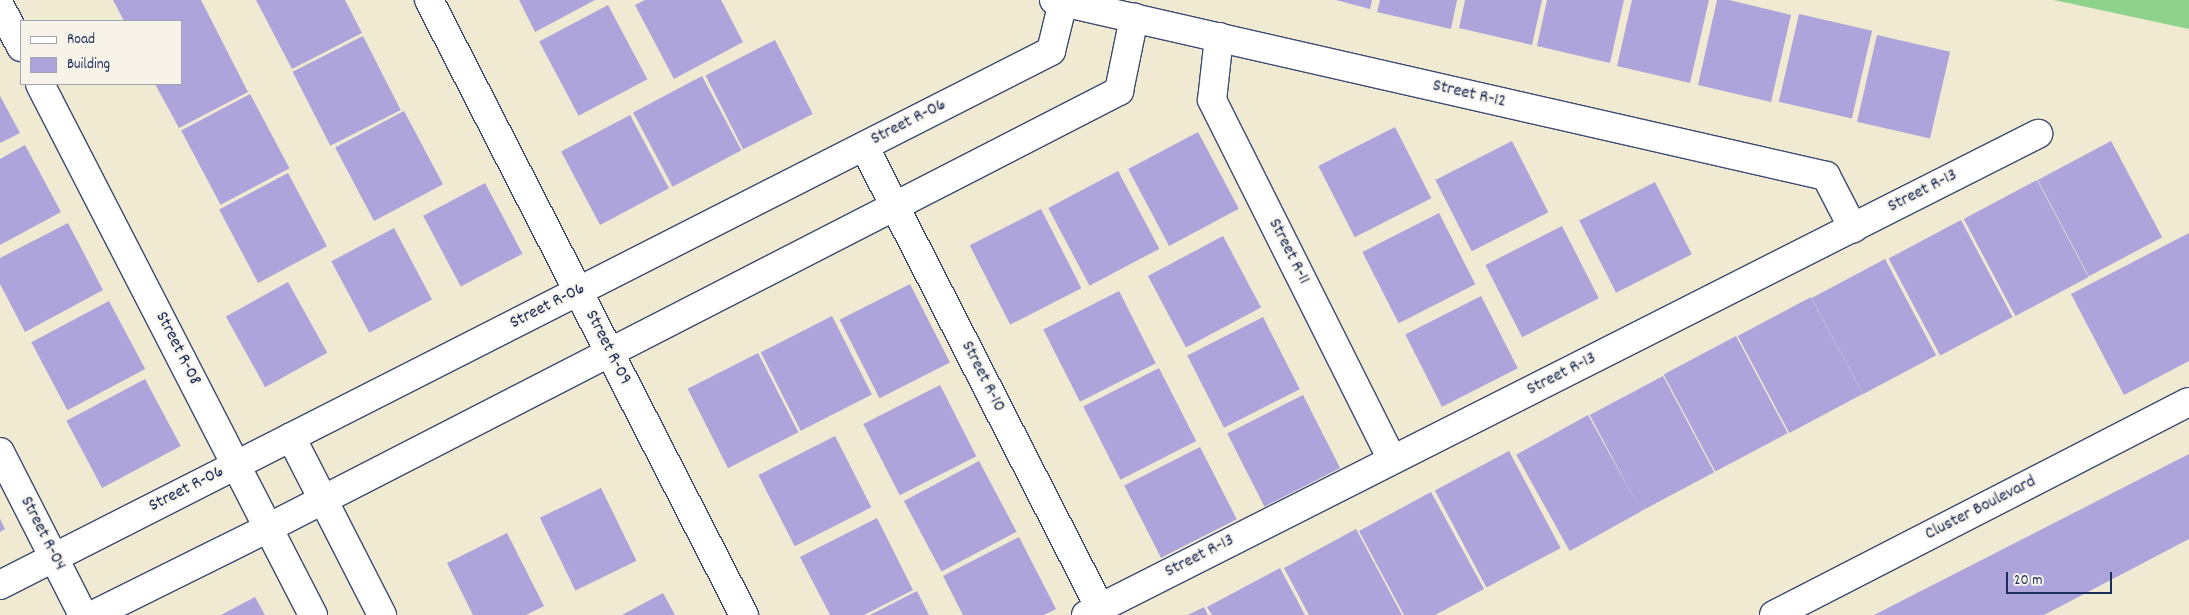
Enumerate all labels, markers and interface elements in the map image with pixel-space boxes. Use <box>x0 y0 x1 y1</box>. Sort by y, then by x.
legend <box>20 20 182 85</box>
text: Road <box>67 29 95 51</box>
text: Building <box>67 54 110 76</box>
street label: Street R-12 <box>1430 76 1508 114</box>
street label: Street R-06 <box>868 95 950 151</box>
street label: Street R-13 <box>1885 165 1961 219</box>
street label: Street R-11 <box>1262 216 1314 288</box>
street label: Street R-06 <box>507 279 589 335</box>
street label: Street R-09 <box>579 307 635 389</box>
street label: Street R-08 <box>149 309 205 389</box>
street label: Street R-10 <box>955 338 1009 416</box>
street label: Street R-13 <box>1524 348 1600 402</box>
street label: Street R-06 <box>146 462 228 518</box>
street label: Cluster Boulevard <box>1922 472 2040 546</box>
street label: Street R-04 <box>14 493 70 575</box>
street label: Street R-13 <box>1162 530 1238 584</box>
scale bar <box>2009 562 2115 594</box>
text: 20 m <box>2014 570 2042 592</box>

